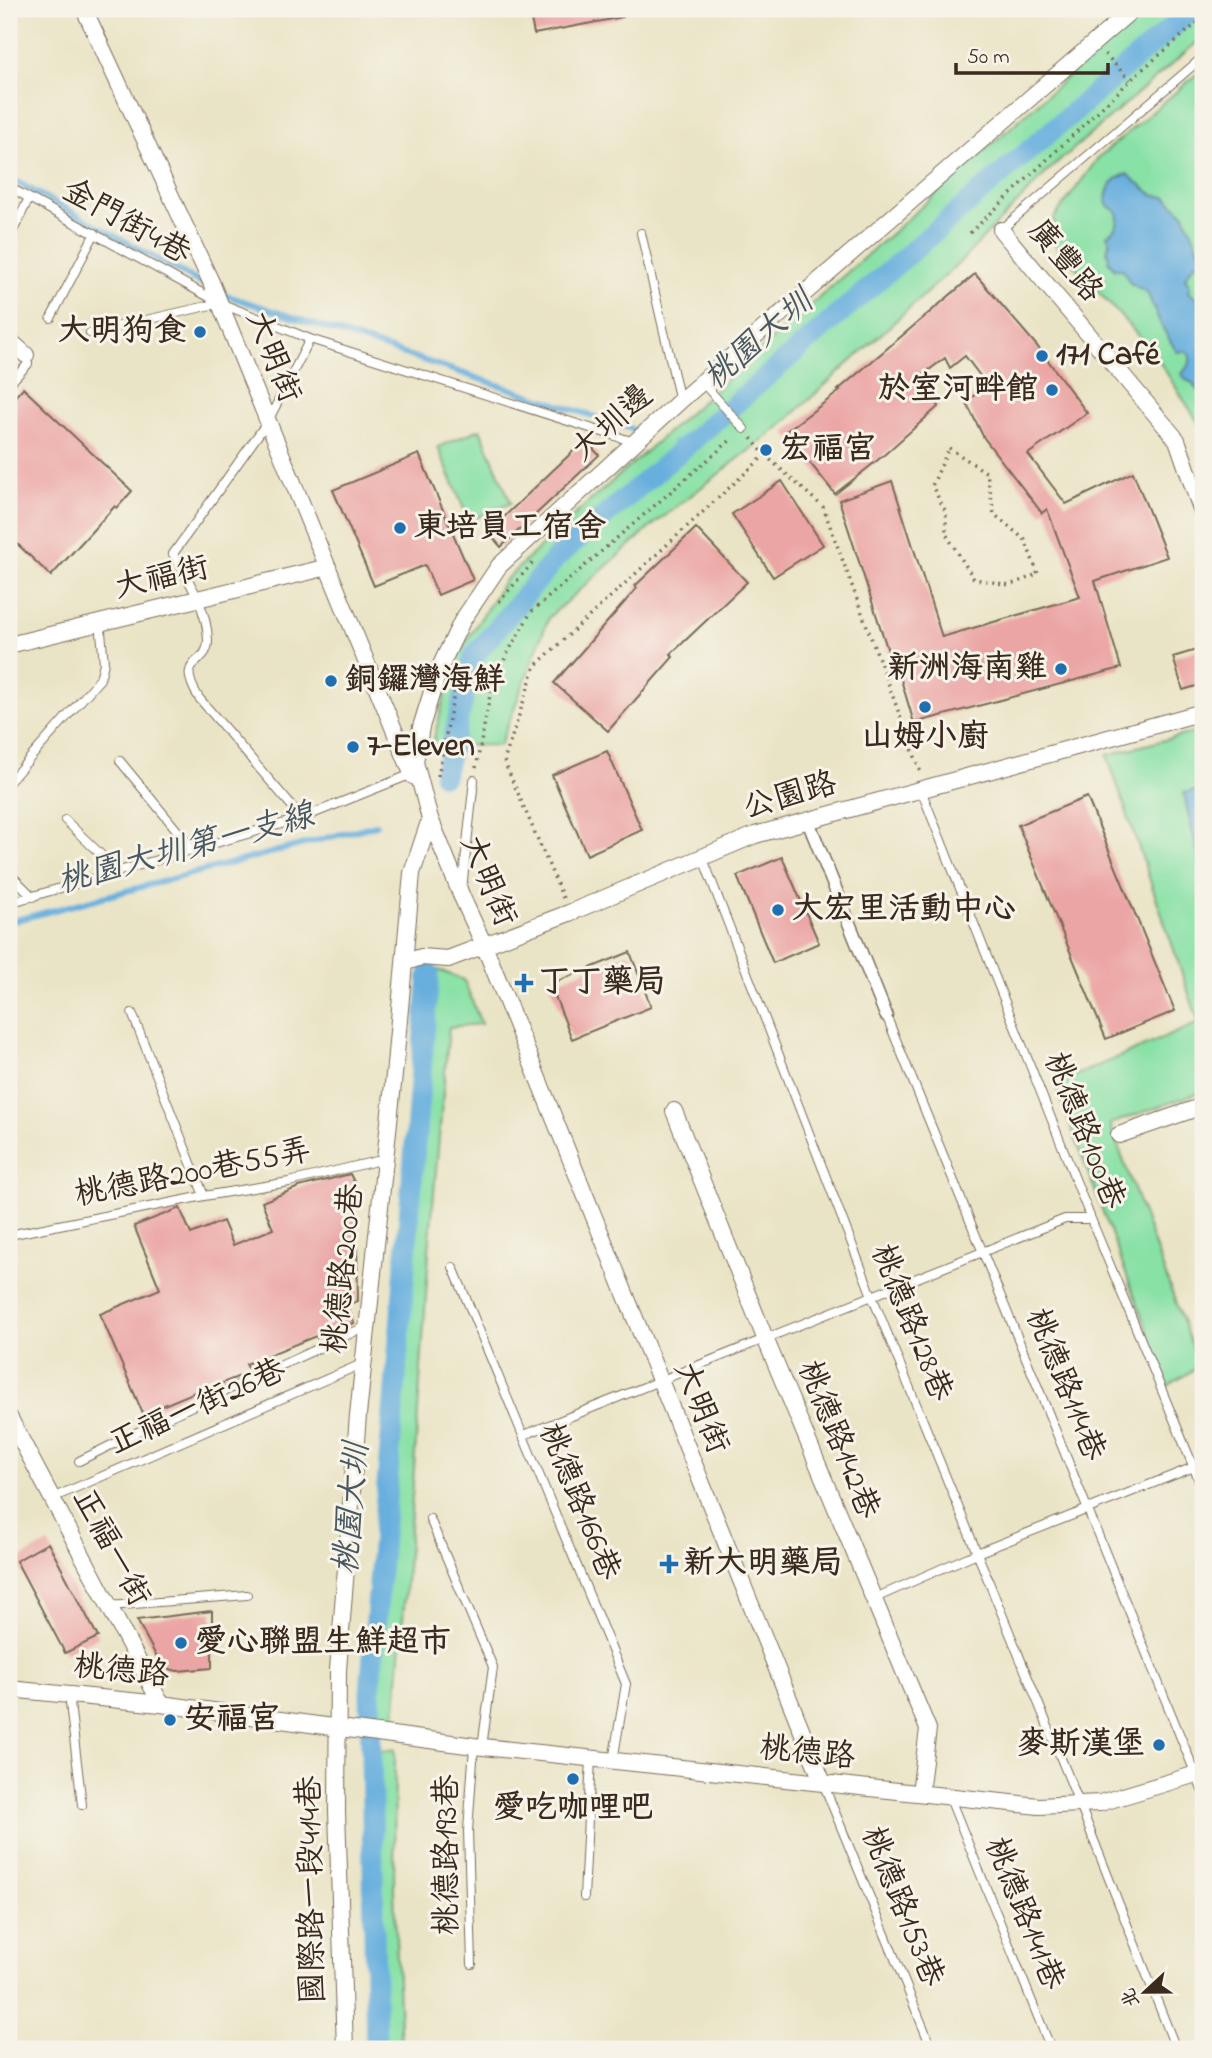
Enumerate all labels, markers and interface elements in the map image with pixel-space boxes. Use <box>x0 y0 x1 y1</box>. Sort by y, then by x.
scale bar <box>956 32 1109 76</box>
text: 50 m <box>967 43 1010 73</box>
street label: 金門街4巷 <box>53 168 199 278</box>
street label: 廣豐路 <box>1015 210 1113 314</box>
water label: 桃園大圳 <box>693 278 827 402</box>
street label: 大明街 <box>232 304 312 410</box>
place label: 大明狗食 <box>58 309 186 356</box>
marker: 大明狗食 <box>192 324 208 340</box>
place label: 171 Café <box>1056 333 1161 380</box>
marker: 171 Café <box>1034 348 1050 364</box>
place label: 於室河畔館 <box>878 367 1038 414</box>
street label: 大圳邊 <box>562 374 664 474</box>
marker: 於室河畔館 <box>1044 382 1060 398</box>
place label: 宏福宮 <box>780 427 876 474</box>
marker: 宏福宮 <box>758 442 774 458</box>
place label: 東培員工宿舍 <box>414 505 606 552</box>
marker: 東培員工宿舍 <box>392 520 408 536</box>
street label: 大福街 <box>110 545 214 613</box>
place label: 新洲海南雞 <box>887 646 1047 693</box>
place label: 銅鑼灣海鮮 <box>345 658 505 705</box>
marker: 新洲海南雞 <box>1053 661 1069 677</box>
marker: 銅鑼灣海鮮 <box>323 673 339 689</box>
marker: 山姆小廚 <box>917 699 933 715</box>
place label: 山姆小廚 <box>861 715 989 762</box>
place label: 7-Eleven <box>367 724 475 771</box>
marker: 7-Eleven <box>345 739 361 755</box>
street label: 公園路 <box>737 761 843 833</box>
water label: 桃園大圳第一支線 <box>52 792 322 907</box>
street label: 大明街 <box>447 828 527 934</box>
place label: 大宏里活動中心 <box>792 887 1016 934</box>
marker: 大宏里活動中心 <box>770 902 786 918</box>
place label: 丁丁藥局 <box>538 960 666 1007</box>
marker: 丁丁藥局 <box>516 975 532 991</box>
street label: 桃德路100巷 <box>1030 1045 1136 1217</box>
street label: 桃德路200巷55弄 <box>71 1128 315 1220</box>
street label: 桃德路200巷 <box>313 1181 377 1357</box>
street label: 桃德路128巷 <box>857 1237 963 1409</box>
street label: 桃德路114巷 <box>1012 1301 1116 1469</box>
street label: 正福一街26巷 <box>102 1348 294 1468</box>
street label: 桃德路142巷 <box>784 1354 890 1526</box>
street label: 大明街 <box>660 1355 740 1461</box>
street label: 桃德路166巷 <box>525 1416 631 1588</box>
water label: 桃園大圳 <box>323 1438 383 1577</box>
street label: 正福一街 <box>59 1480 161 1616</box>
place label: 新大明藥局 <box>683 1541 843 1588</box>
marker: 新大明藥局 <box>661 1556 677 1572</box>
place label: 愛心聯盟生鮮超市 <box>195 1620 451 1667</box>
marker: 愛心聯盟生鮮超市 <box>173 1635 189 1651</box>
street label: 桃德路 <box>71 1644 171 1700</box>
place label: 安福宮 <box>184 1697 280 1744</box>
marker: 安福宮 <box>162 1712 178 1728</box>
place label: 麥斯漢堡 <box>1017 1722 1145 1769</box>
street label: 桃德路 <box>757 1726 857 1782</box>
marker: 麥斯漢堡 <box>1151 1737 1167 1753</box>
marker: 愛吃咖哩吧 <box>565 1771 581 1787</box>
street label: 桃德路193巷 <box>425 1774 472 1936</box>
street label: 國際路一段414巷 <box>288 1775 338 2005</box>
place label: 愛吃咖哩吧 <box>493 1786 653 1833</box>
street label: 桃德路153巷 <box>847 1820 955 1994</box>
street label: 桃德路141巷 <box>971 1830 1075 1998</box>
north arrow <box>1110 1956 1180 2026</box>
text: 北 <box>1115 1984 1148 2011</box>

